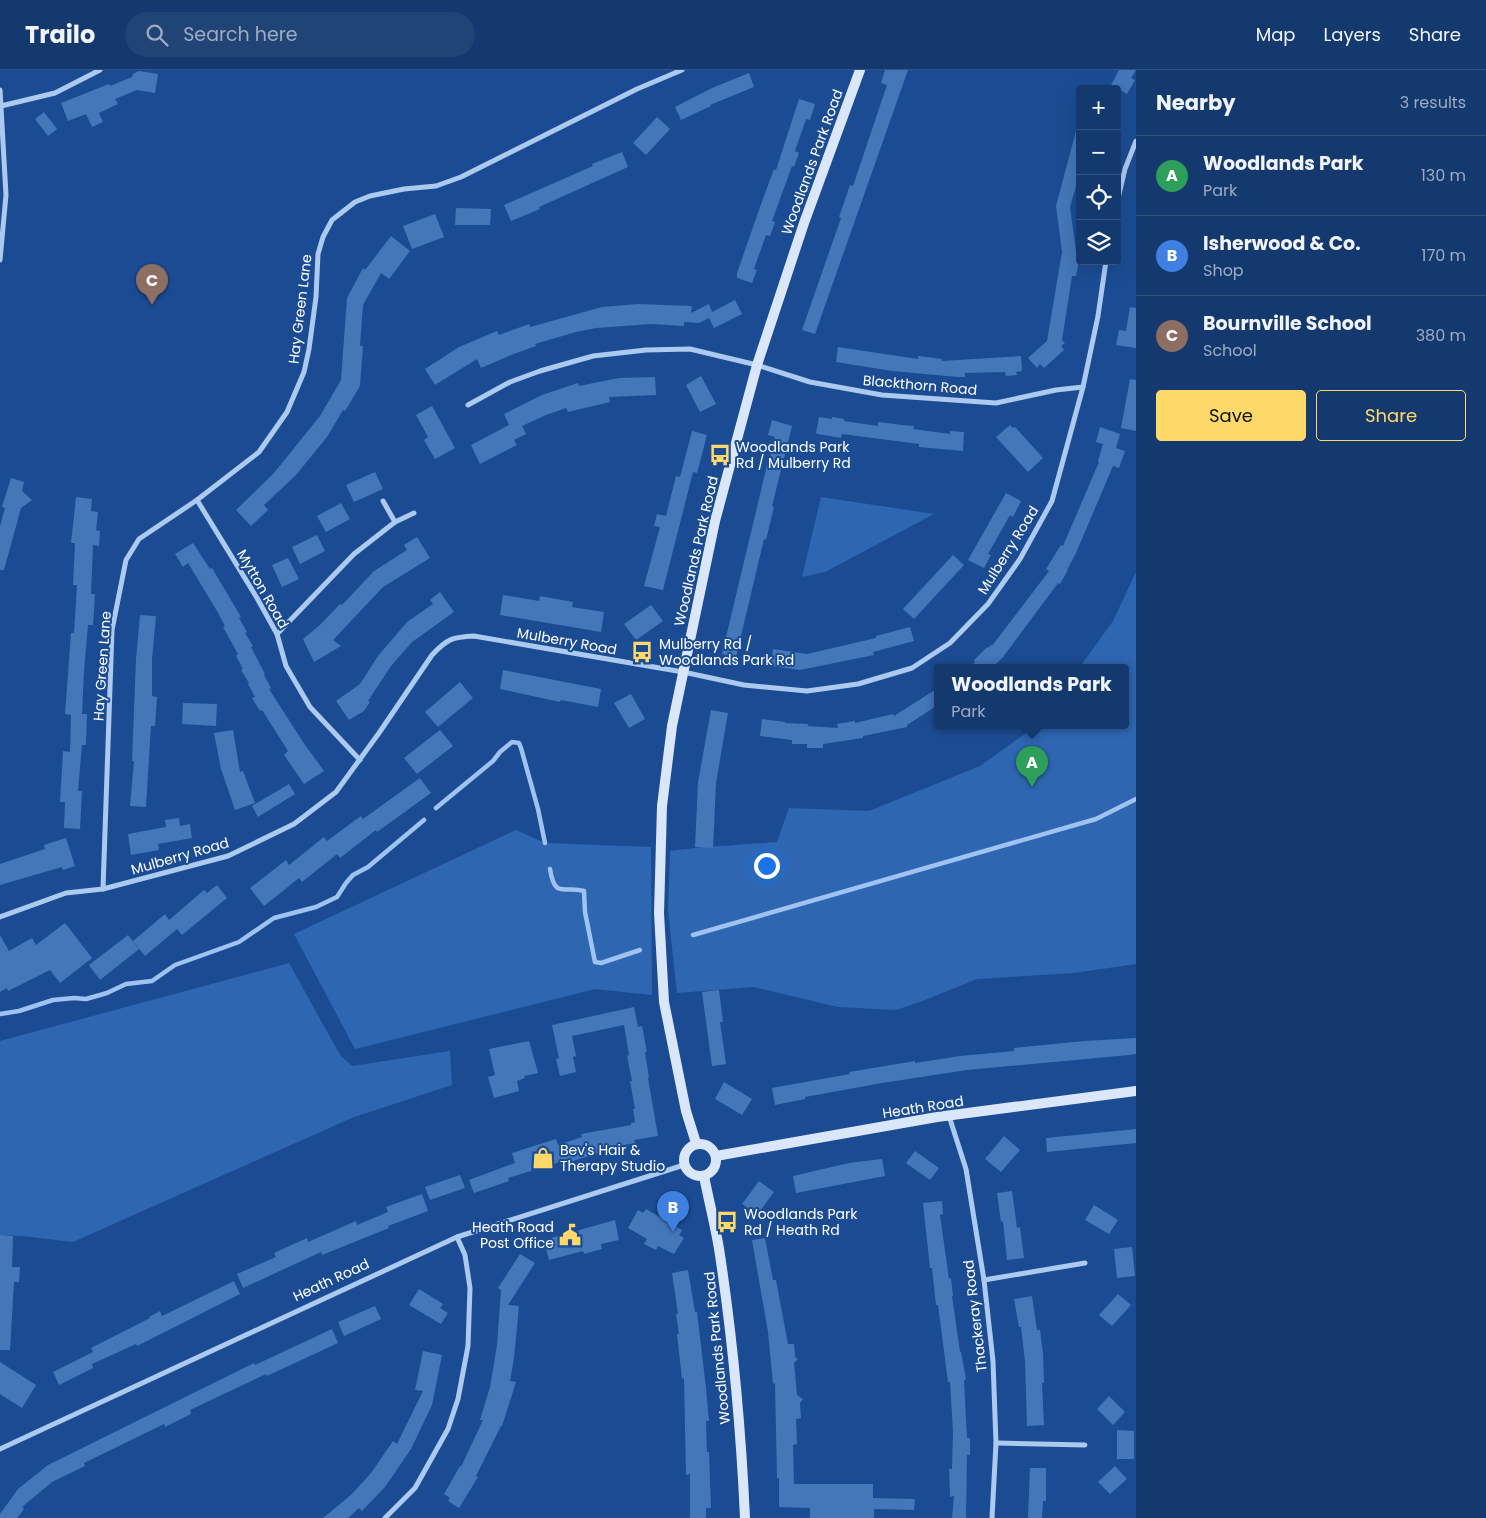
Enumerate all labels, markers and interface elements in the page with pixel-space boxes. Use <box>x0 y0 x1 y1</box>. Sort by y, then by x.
search box <box>125 12 475 57</box>
text: Trailo <box>25 18 95 51</box>
icon: search <box>143 21 171 49</box>
text: Search here <box>183 21 298 48</box>
text: Map <box>1256 22 1296 47</box>
text: Layers <box>1324 22 1381 47</box>
text: Share <box>1409 22 1461 47</box>
map controls <box>1076 85 1121 265</box>
button: + <box>1076 85 1121 130</box>
street label: Woodlands Park Road <box>776 86 848 238</box>
text: Nearby <box>1156 88 1236 117</box>
text: 3 results <box>1400 91 1466 114</box>
button: − <box>1076 130 1121 175</box>
text: Woodlands Park <box>1203 150 1364 177</box>
text: A <box>1166 164 1178 187</box>
text: 130 m <box>1421 164 1466 187</box>
button: locate <box>1076 175 1121 220</box>
text: Park <box>1203 179 1237 202</box>
button: layers <box>1076 220 1121 265</box>
text: Isherwood & Co. <box>1203 230 1361 257</box>
text: B <box>1167 244 1177 267</box>
text: 170 m <box>1421 244 1466 267</box>
street label: Hay Green Lane <box>283 253 317 365</box>
text: Shop <box>1203 259 1244 282</box>
pin: C <box>136 264 168 305</box>
text: Bournville School <box>1203 310 1372 337</box>
text: C <box>1166 324 1178 347</box>
text: 380 m <box>1416 324 1466 347</box>
text: School <box>1203 339 1257 362</box>
street label: Blackthorn Road <box>862 370 978 400</box>
button: Save <box>1156 390 1306 441</box>
button: Share <box>1316 390 1466 441</box>
place label: Woodlands Park Rd / Mulberry Rd <box>736 437 851 473</box>
bus stop icon: Woodlands Park Rd / Mulberry Rd <box>707 442 733 468</box>
street label: Woodlands Park Road <box>669 474 723 628</box>
street label: Mulberry Road <box>973 502 1043 598</box>
street label: Mytton Road <box>232 546 294 632</box>
street label: Hay Green Lane <box>88 610 116 722</box>
street label: Mulberry Road <box>515 622 619 660</box>
place label: Mulberry Rd / Woodlands Park Rd <box>659 634 794 670</box>
bus stop icon: Mulberry Rd / Woodlands Park Rd <box>629 639 655 665</box>
popup <box>934 664 1129 729</box>
text: Woodlands Park <box>951 671 1112 698</box>
text: Park <box>951 700 986 723</box>
pin: A <box>1016 746 1048 787</box>
street label: Mulberry Road <box>129 832 231 880</box>
your location <box>754 853 780 879</box>
street label: Heath Road <box>881 1091 965 1123</box>
place label: Bev's Hair & Therapy Studio <box>560 1140 665 1176</box>
shop icon: Bev's Hair & Therapy Studio <box>530 1145 556 1171</box>
pin: B <box>657 1191 689 1232</box>
place label: Woodlands Park Rd / Heath Rd <box>744 1204 858 1240</box>
bus stop icon: Woodlands Park Rd / Heath Rd <box>714 1209 740 1235</box>
place label: Heath Road Post Office <box>472 1217 554 1253</box>
public building icon: Heath Road Post Office <box>557 1222 583 1248</box>
street label: Heath Road <box>290 1254 372 1306</box>
street label: Thackeray Road <box>958 1259 992 1373</box>
street label: Woodlands Park Road <box>699 1271 735 1425</box>

